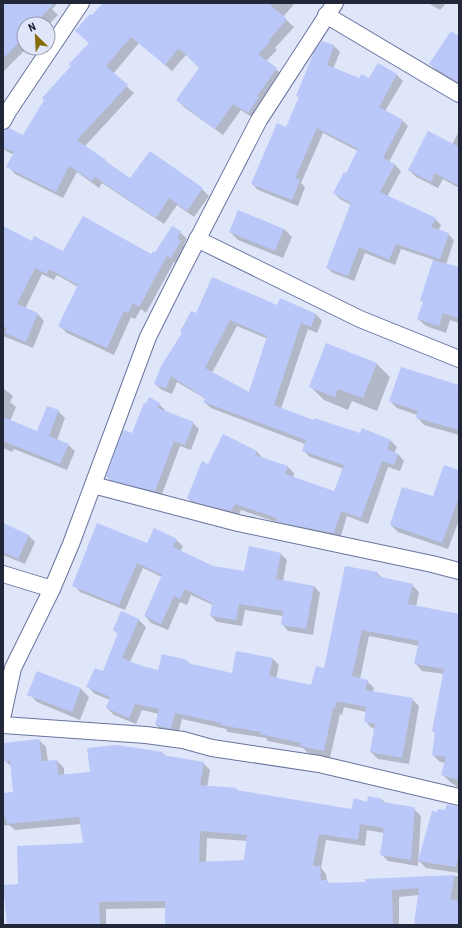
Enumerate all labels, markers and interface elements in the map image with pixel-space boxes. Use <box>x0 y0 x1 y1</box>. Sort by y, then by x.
north arrow <box>16 16 56 56</box>
text: N <box>26 20 38 35</box>

